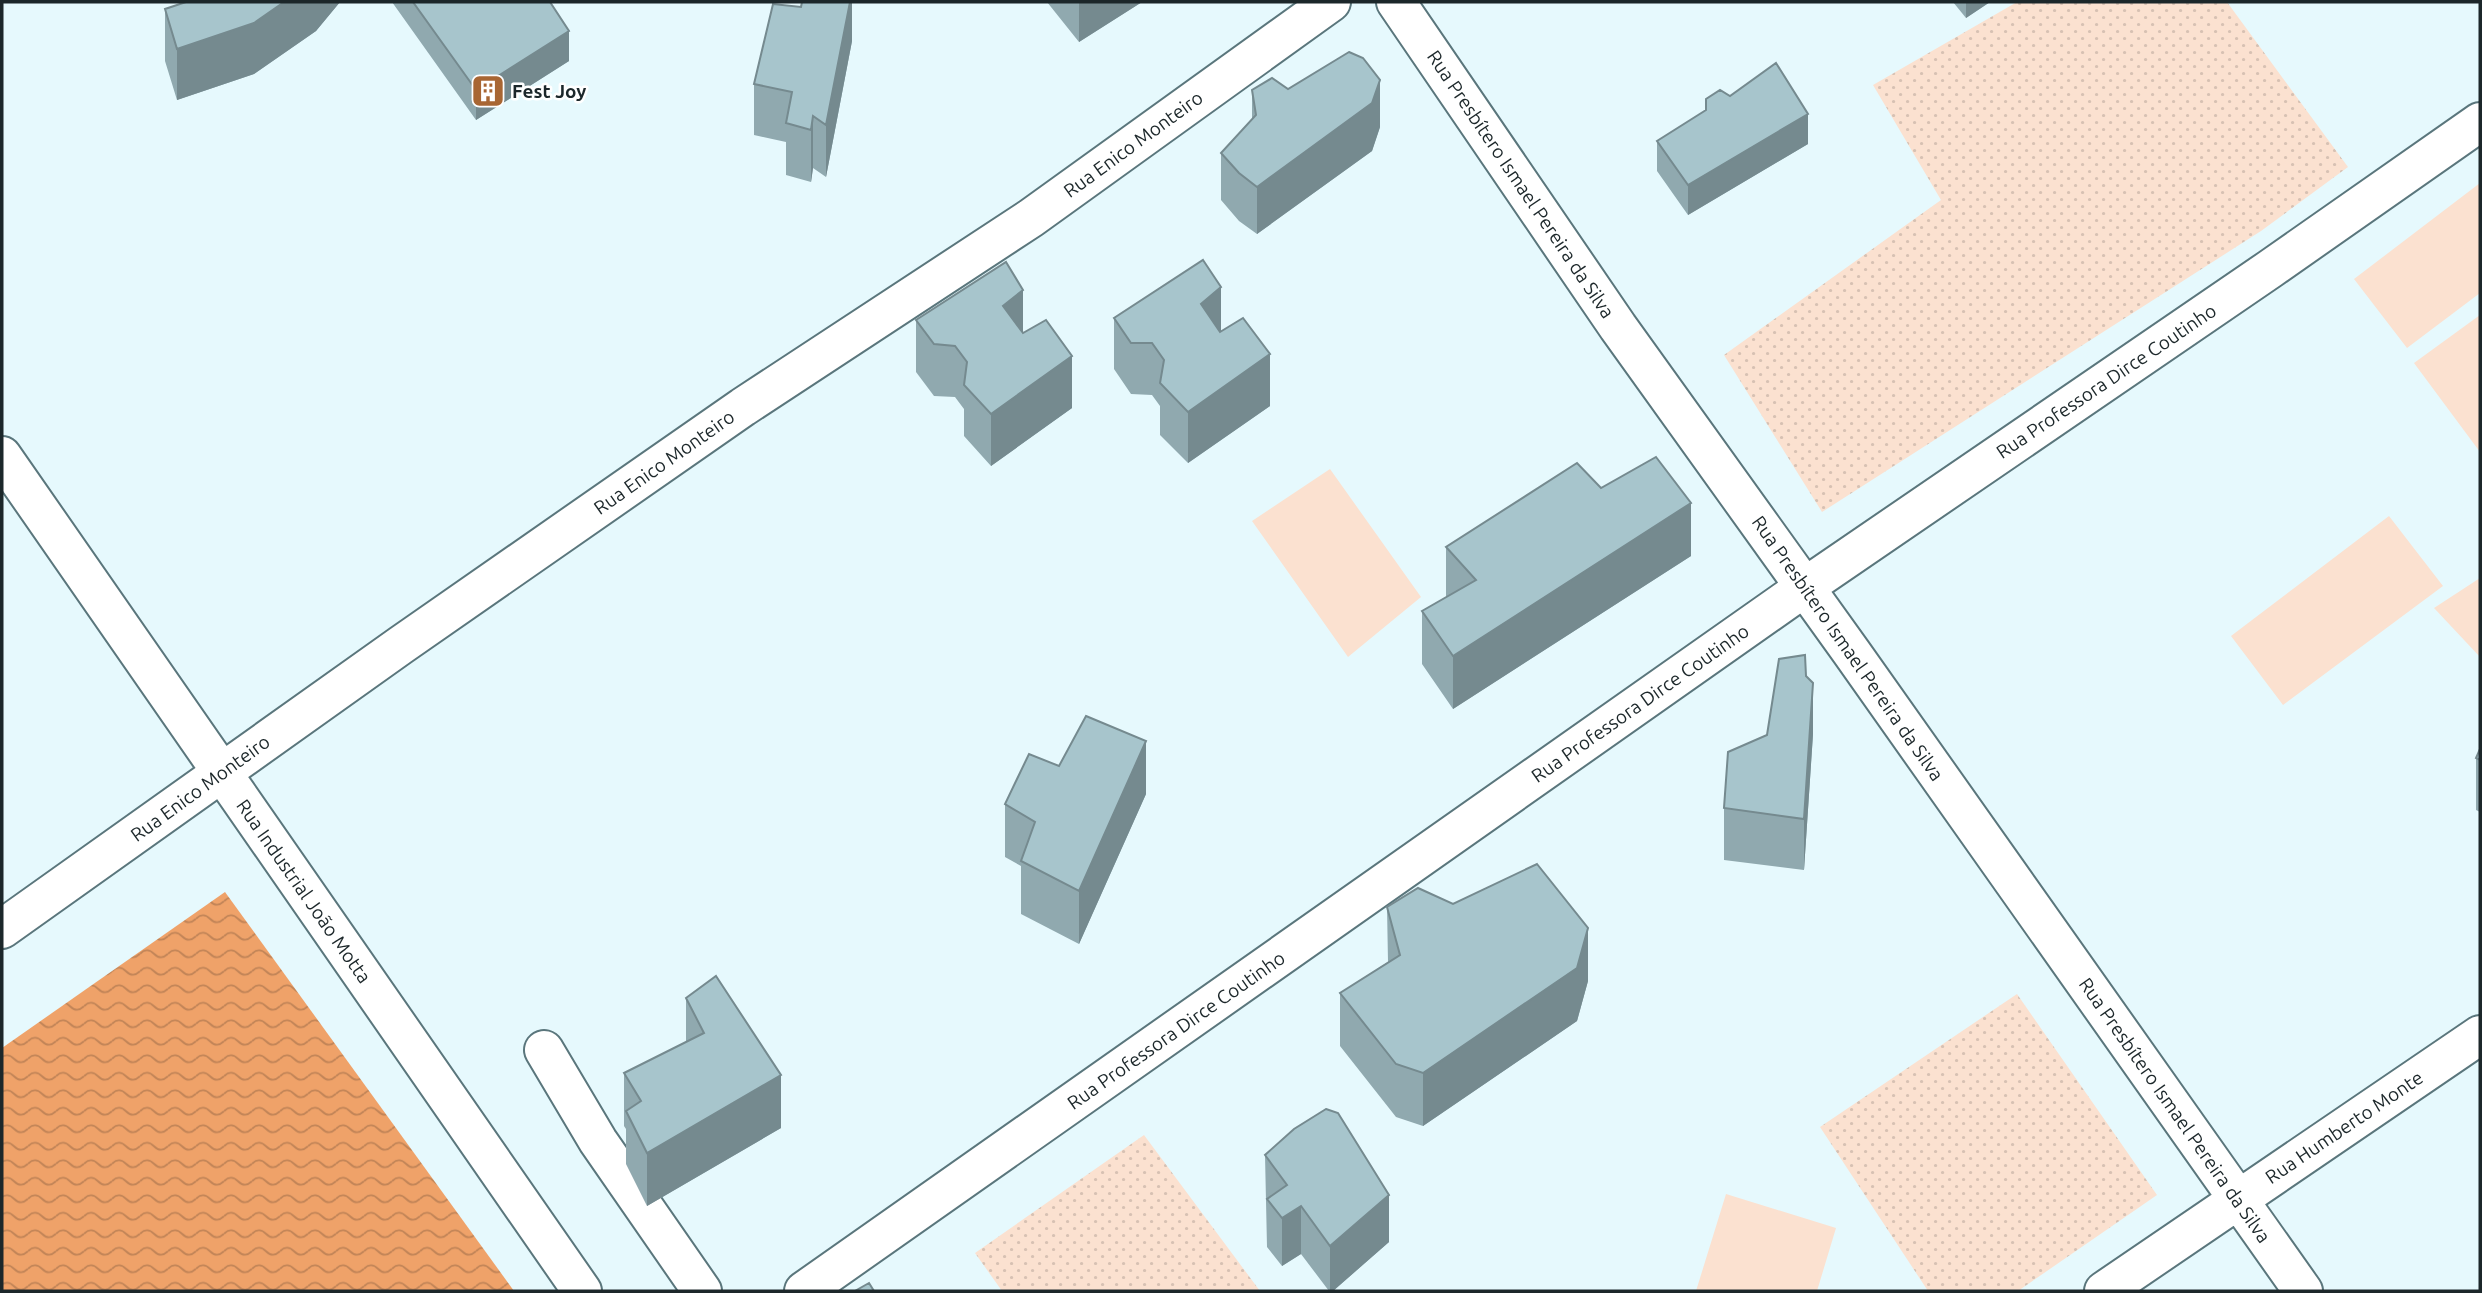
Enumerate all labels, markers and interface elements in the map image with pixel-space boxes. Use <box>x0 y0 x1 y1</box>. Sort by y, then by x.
street label: Rua Presbítero Ismael Pereira da Silva <box>1423 46 1619 322</box>
building icon: Fest Joy <box>469 72 507 110</box>
place label: Fest Joy <box>512 80 586 102</box>
street label: Rua Enico Monteiro <box>1059 86 1207 202</box>
street label: Rua Professora Dirce Coutinho <box>1992 299 2220 463</box>
street label: Rua Enico Monteiro <box>590 405 738 519</box>
street label: Rua Presbítero Ismael Pereira da Silva <box>1748 511 1948 785</box>
street label: Rua Professora Dirce Coutinho <box>1527 619 1753 787</box>
street label: Rua Enico Monteiro <box>126 730 274 846</box>
street label: Rua Industrial João Motta <box>232 795 376 987</box>
street label: Rua Professora Dirce Coutinho <box>1063 946 1289 1114</box>
street label: Rua Presbítero Ismael Pereira da Silva <box>2075 973 2275 1247</box>
street label: Rua Humberto Monte <box>2261 1066 2427 1188</box>

